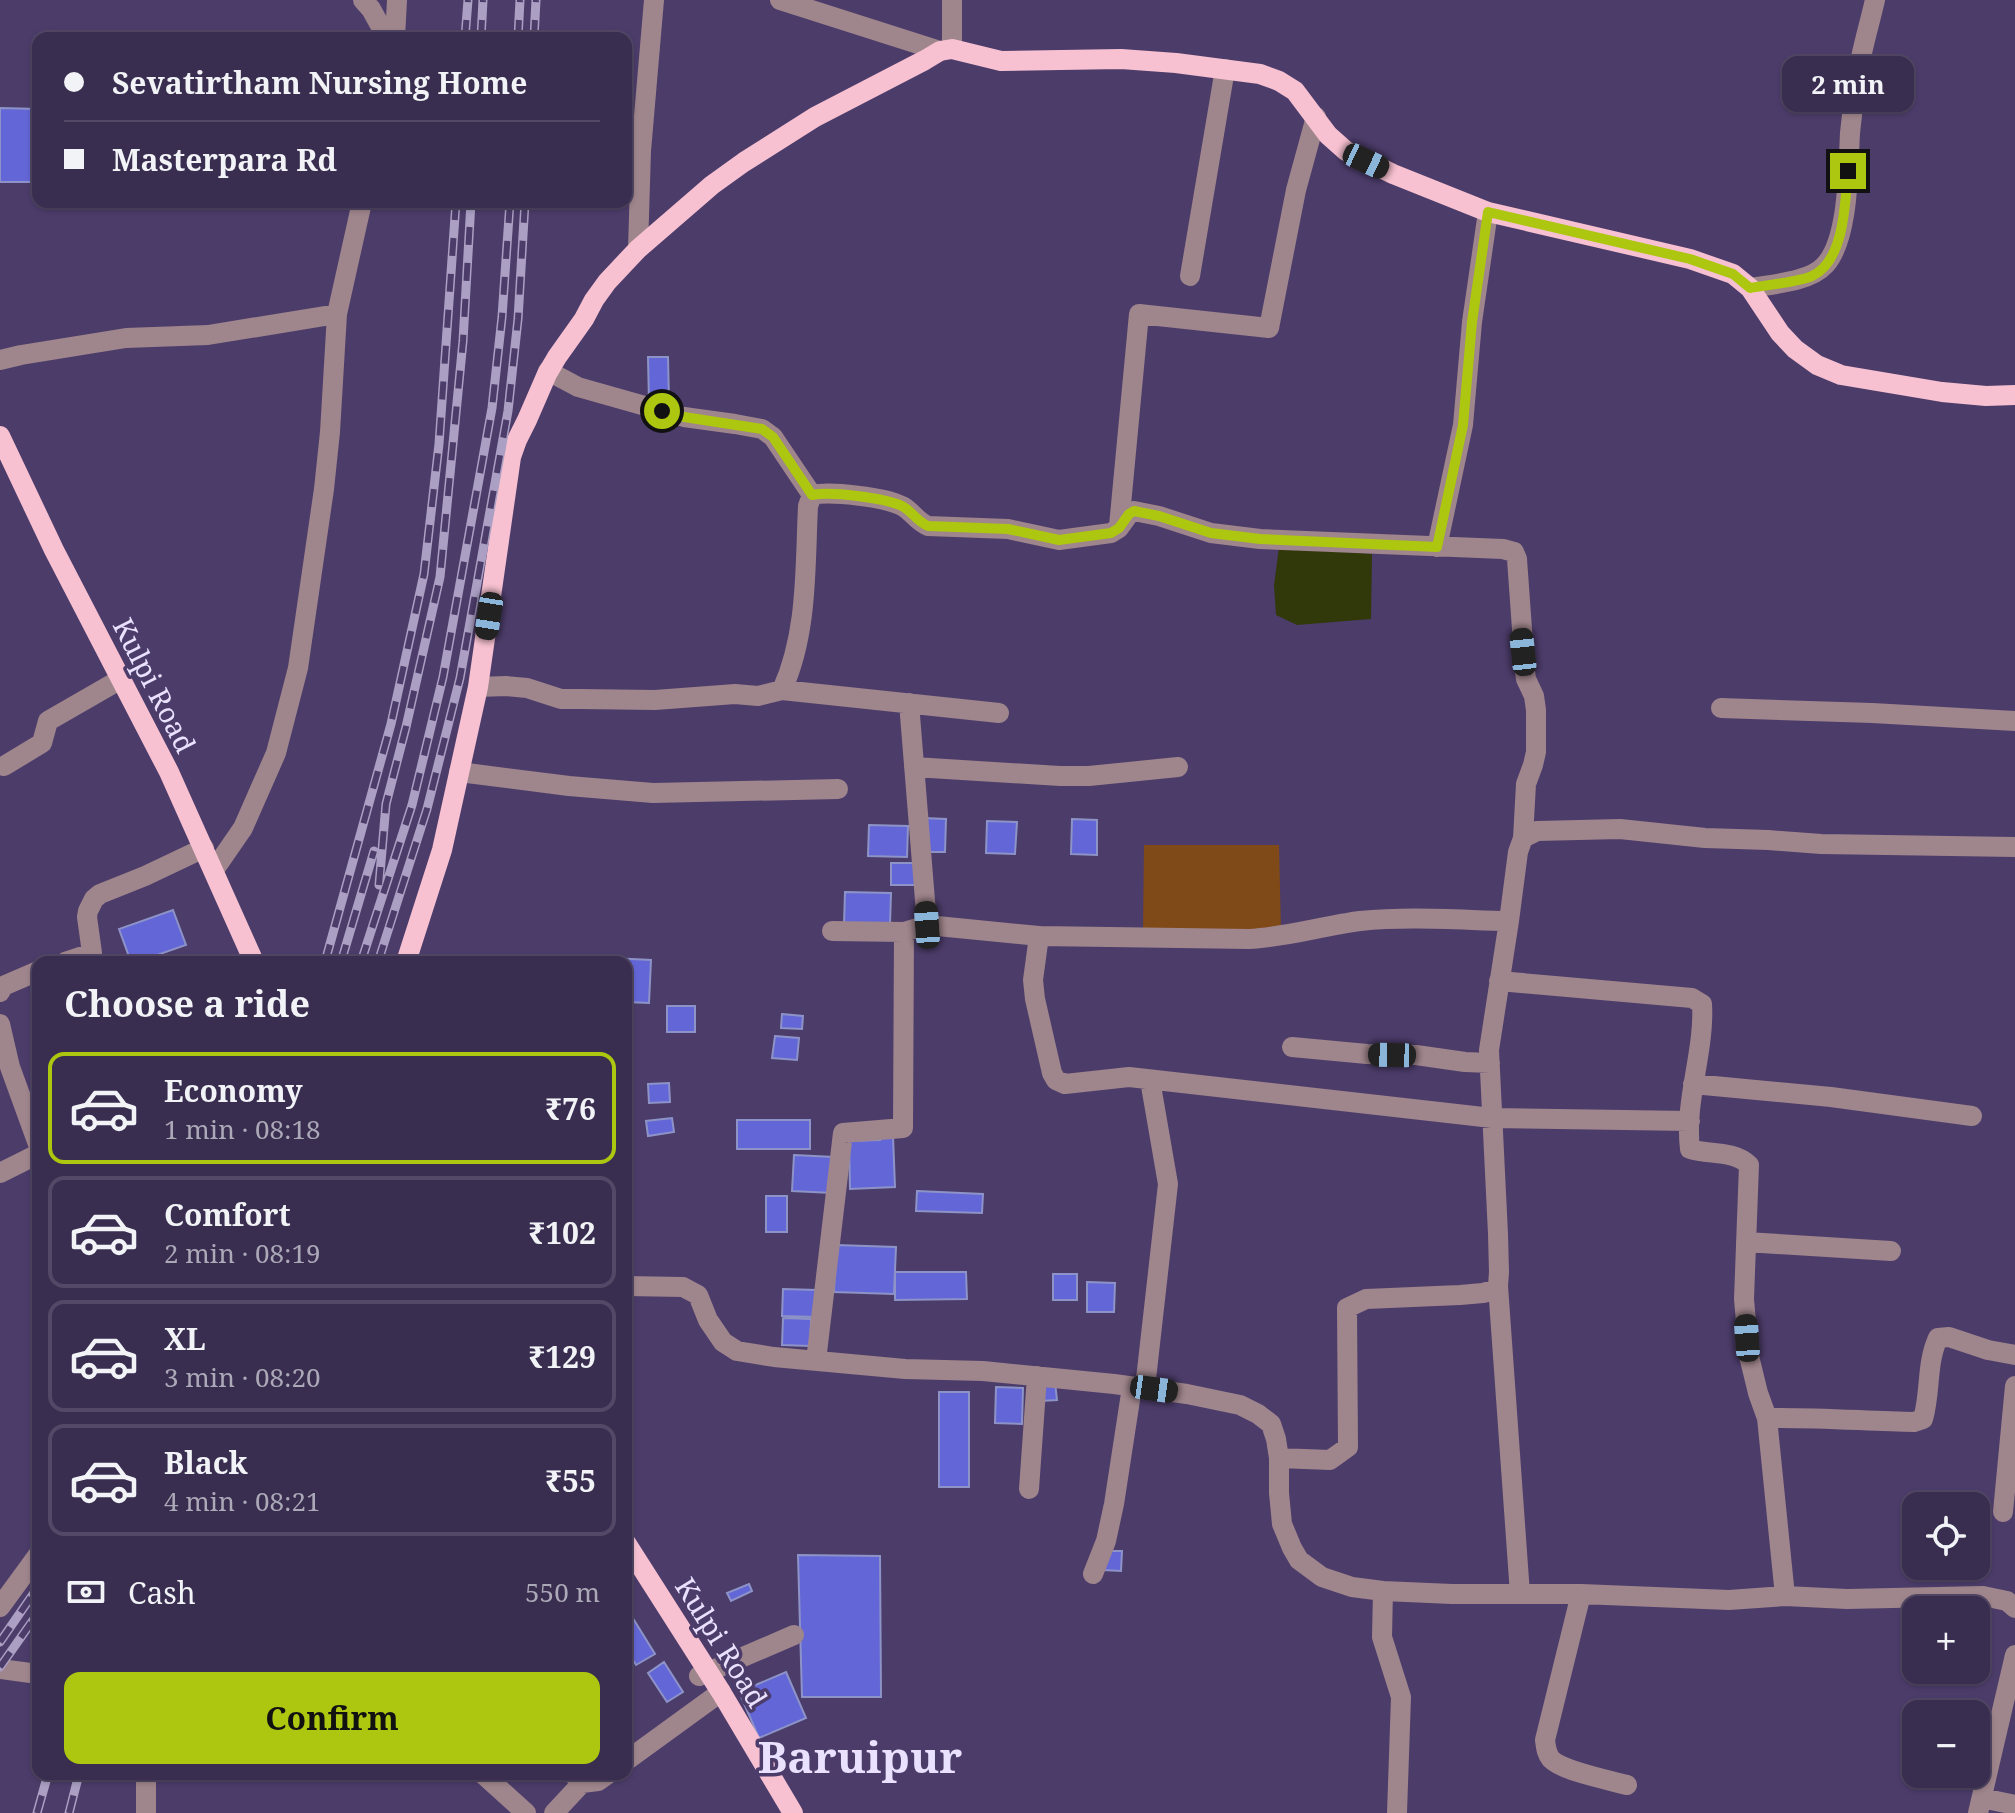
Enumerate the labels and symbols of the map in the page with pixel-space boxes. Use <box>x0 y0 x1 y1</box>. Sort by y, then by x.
callout: 2 min <box>1782 55 1914 111</box>
car <box>1339 140 1393 182</box>
route end <box>1830 153 1866 189</box>
route start <box>644 393 680 429</box>
car <box>473 590 505 642</box>
street label: Kulpi Road <box>105 611 205 759</box>
car <box>1509 627 1537 677</box>
car <box>913 900 941 950</box>
car <box>1368 1043 1416 1067</box>
car <box>1733 1313 1761 1363</box>
car <box>1129 1374 1179 1404</box>
street label: Kulpi Road <box>667 1570 777 1714</box>
district label: Baruipur <box>758 1726 962 1786</box>

